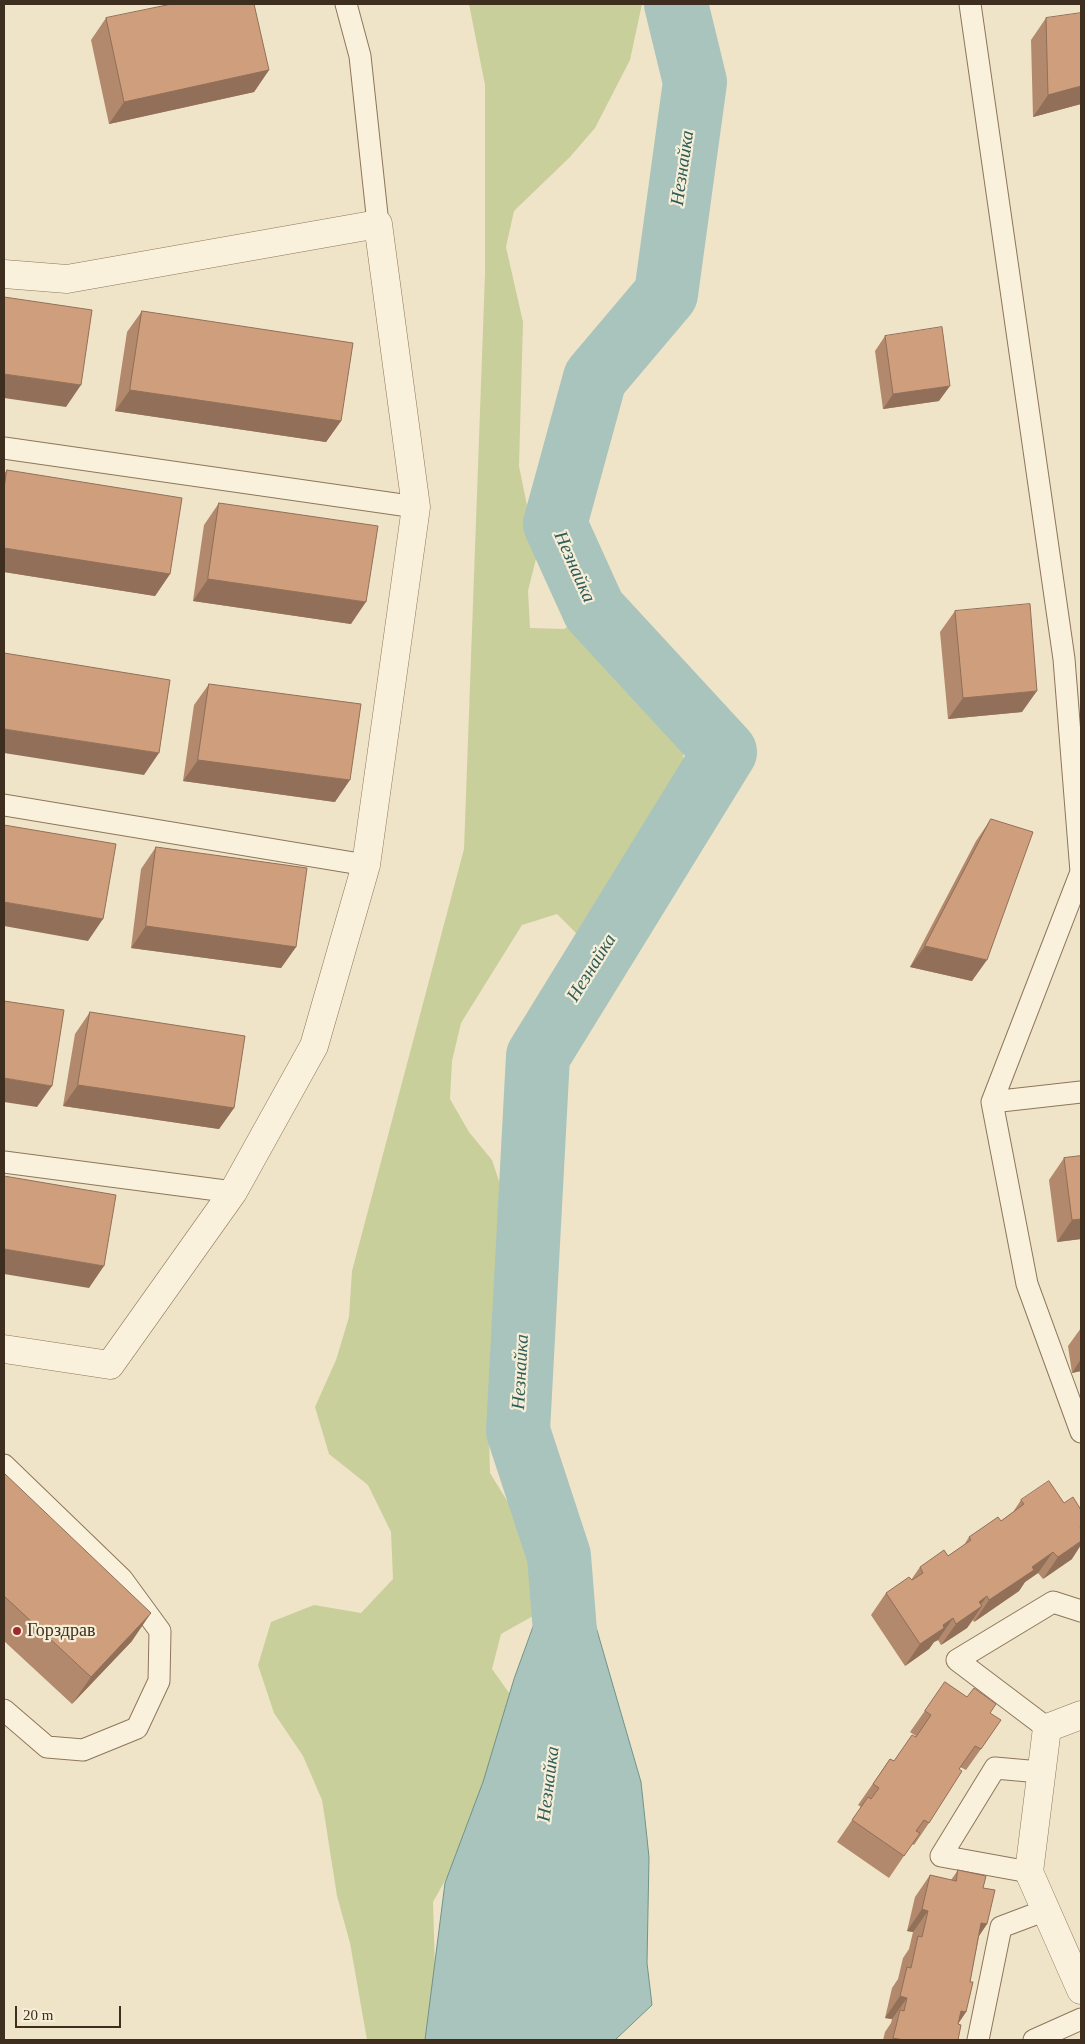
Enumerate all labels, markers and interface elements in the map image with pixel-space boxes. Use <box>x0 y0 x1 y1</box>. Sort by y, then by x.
water label: Незнайка <box>666 129 700 207</box>
water label: Незнайка <box>548 528 600 606</box>
water label: Незнайка <box>562 930 622 1006</box>
water label: Незнайка <box>508 1334 534 1410</box>
place label: Горздрав <box>27 1620 95 1642</box>
marker: Горздрав <box>11 1625 23 1637</box>
water label: Незнайка <box>533 1745 565 1823</box>
scale bar <box>18 1996 124 2028</box>
text: 20 m <box>23 2007 53 2023</box>

